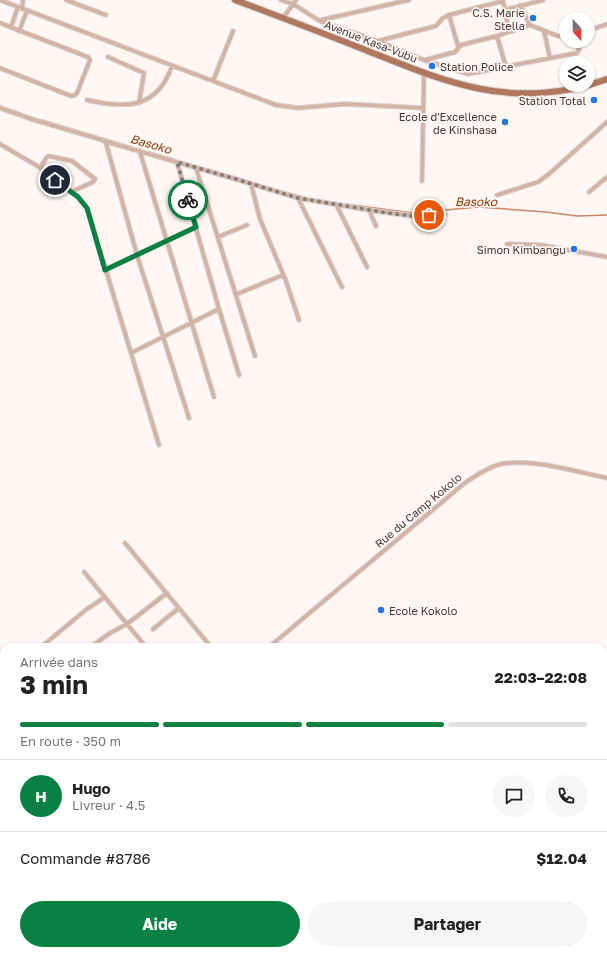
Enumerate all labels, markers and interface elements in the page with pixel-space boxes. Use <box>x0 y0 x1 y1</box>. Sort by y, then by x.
place label: C.S. Marie Stella <box>472 6 525 32</box>
north arrow <box>559 12 595 48</box>
map controls <box>559 12 595 92</box>
marker: C.S. Marie Stella <box>528 13 538 23</box>
street label: Avenue Kasa-Vubu <box>323 17 419 65</box>
button: layers <box>559 56 595 92</box>
place label: Station Police <box>440 60 513 73</box>
marker: Station Police <box>427 61 437 71</box>
place label: Station Total <box>519 94 586 107</box>
marker: Station Total <box>589 95 599 105</box>
place label: Ecole d'Excellence de Kinshasa <box>399 110 497 136</box>
marker: Ecole d'Excellence de Kinshasa <box>500 117 510 127</box>
water label: Basoko <box>129 131 174 157</box>
pin <box>38 163 72 197</box>
icon: home <box>44 169 66 191</box>
courier <box>168 180 208 220</box>
icon: bike <box>177 189 199 211</box>
water label: Basoko <box>455 194 498 209</box>
pin <box>412 198 446 232</box>
icon: bag <box>418 204 440 226</box>
place label: Simon Kimbangu <box>477 243 566 256</box>
marker: Simon Kimbangu <box>569 244 579 254</box>
street label: Rue du Camp Kokolo <box>372 470 464 550</box>
place label: Ecole Kokolo <box>389 604 458 617</box>
marker: Ecole Kokolo <box>376 605 386 615</box>
text: Arrivée dans <box>20 654 98 670</box>
text: 22:03–22:08 <box>495 668 587 686</box>
text: 3 min <box>20 669 88 700</box>
text: En route · 350 m <box>20 733 121 749</box>
button: chat <box>493 775 535 817</box>
button: phone <box>545 775 587 817</box>
text: Hugo <box>72 779 111 797</box>
text: H <box>35 787 47 805</box>
text: Livreur · 4.5 <box>72 797 145 813</box>
text: Commande #8786 <box>20 849 151 867</box>
text: $12.04 <box>536 849 587 867</box>
button: Aide <box>20 901 300 947</box>
button: Partager <box>308 901 587 947</box>

